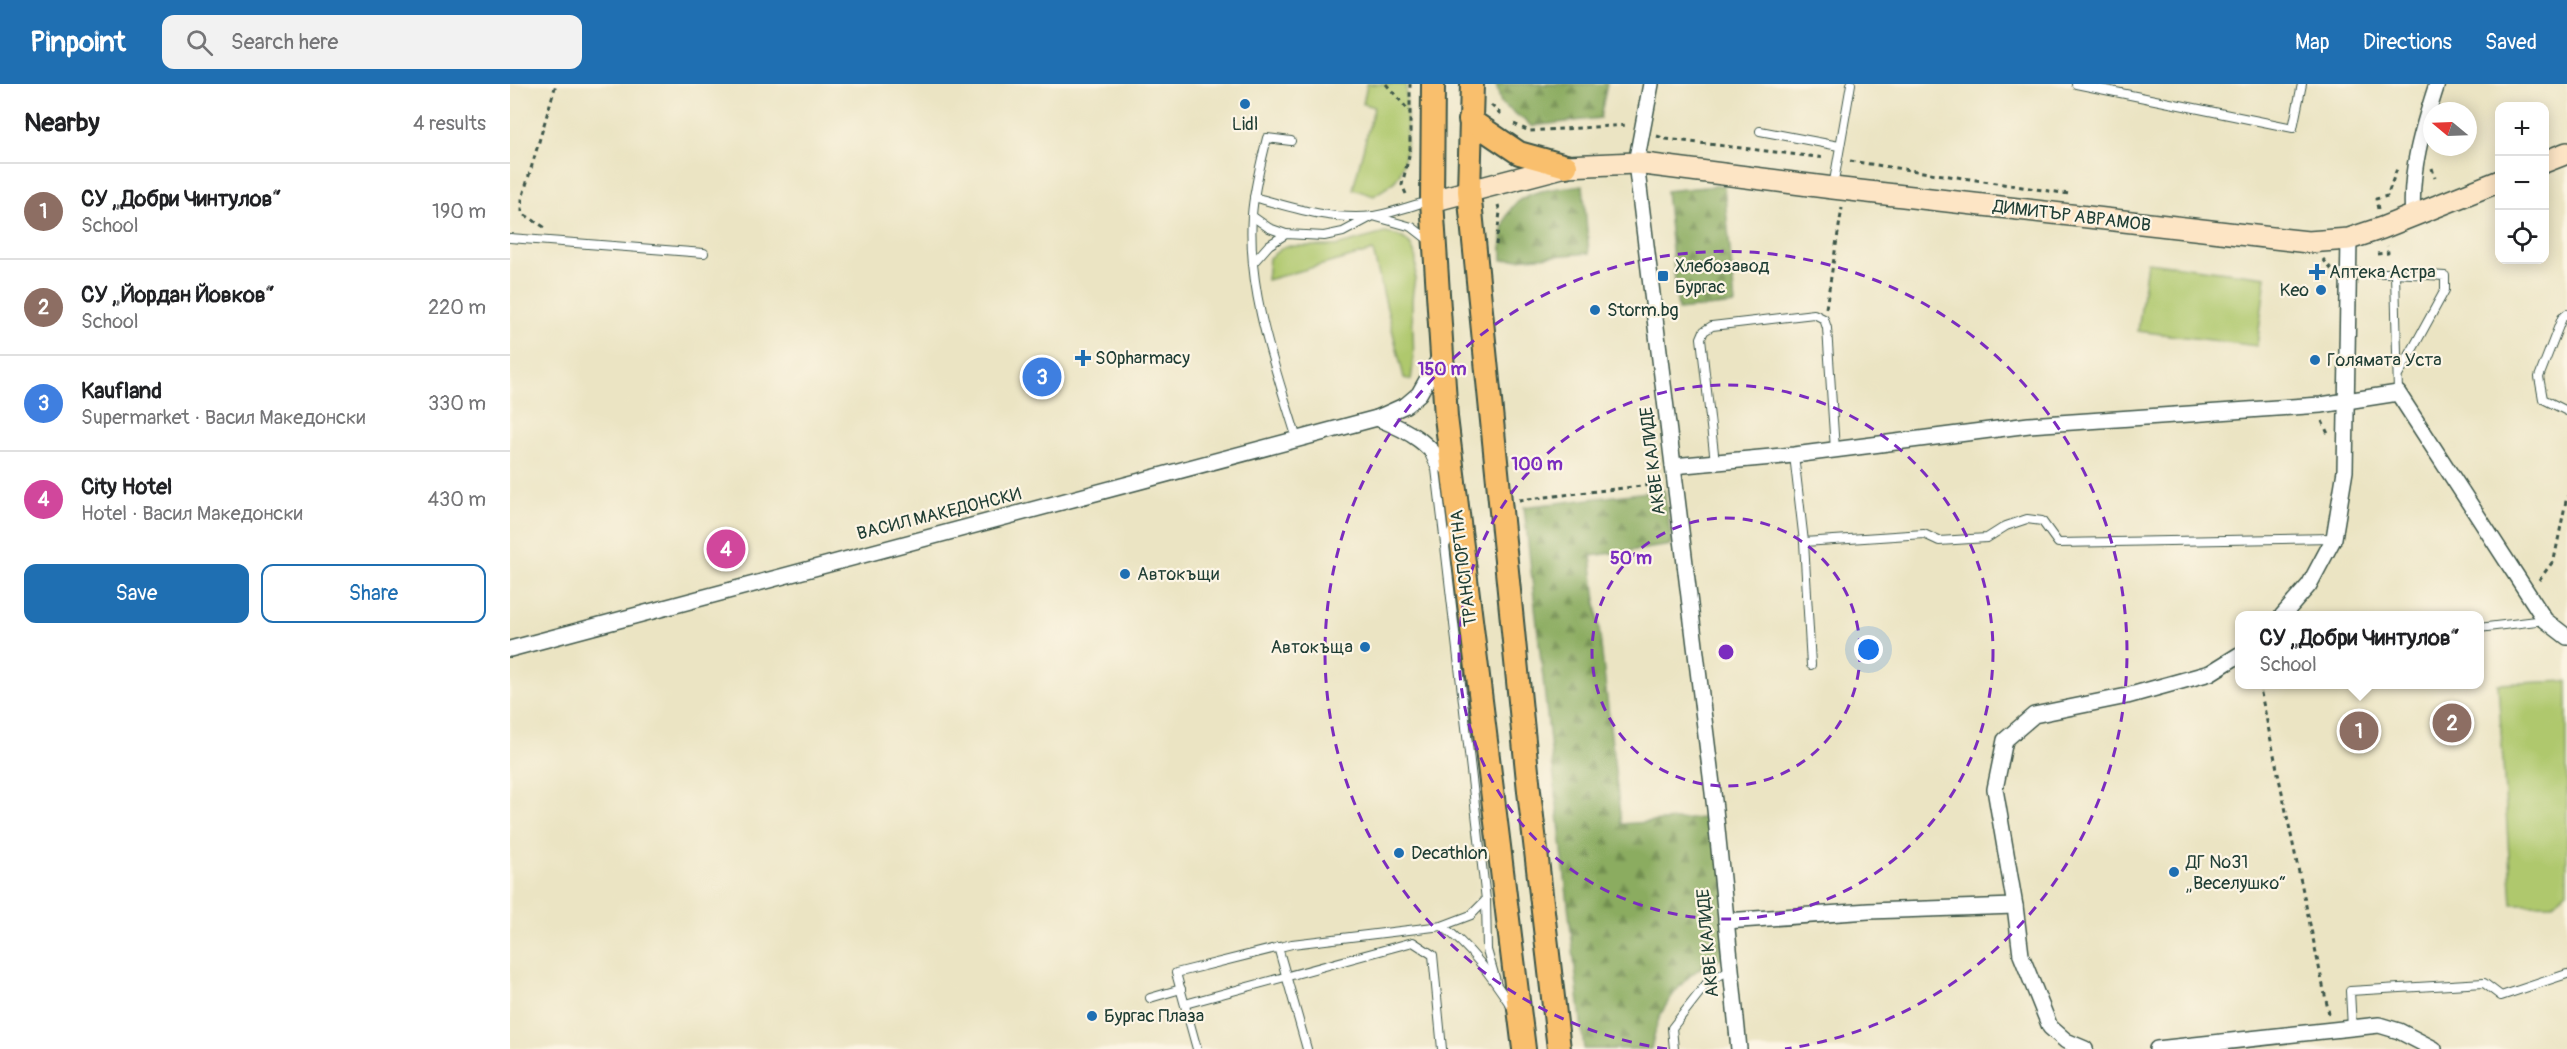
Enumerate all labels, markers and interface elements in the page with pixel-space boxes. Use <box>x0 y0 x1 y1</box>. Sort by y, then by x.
search box <box>162 15 582 69</box>
text: Pinpoint <box>30 25 126 60</box>
icon: search <box>183 26 216 59</box>
text: Search here <box>231 28 338 56</box>
text: Map <box>2295 29 2330 56</box>
text: Directions <box>2363 29 2452 56</box>
text: Saved <box>2485 29 2537 56</box>
marker: Lidl <box>1238 97 1252 111</box>
north arrow <box>2423 102 2477 156</box>
map controls <box>2495 102 2549 264</box>
button: + <box>2495 102 2549 156</box>
text: Nearby <box>24 107 100 139</box>
text: 4 results <box>413 111 486 136</box>
place label: Lidl <box>1232 113 1258 136</box>
button: − <box>2495 156 2549 210</box>
text: СУ „Добри Чинтулов“ <box>81 185 282 213</box>
street label: ДИМИТЪР АВРАМОВ <box>1991 195 2152 237</box>
text: 1 <box>40 199 47 224</box>
text: 190 m <box>432 199 486 224</box>
button: locate <box>2495 210 2549 264</box>
text: School <box>81 213 138 238</box>
place label: Хлебозавод Бургас <box>1675 255 1770 299</box>
place label: Аптека Астра <box>2329 261 2436 284</box>
marker: Аптека Астра <box>2310 265 2324 279</box>
marker: Хлебозавод Бургас <box>1656 269 1670 283</box>
place label: Keo <box>2280 279 2309 302</box>
text: СУ „Йордан Йовков“ <box>81 281 275 309</box>
marker: Keo <box>2314 283 2328 297</box>
text: 2 <box>38 295 49 320</box>
text: 220 m <box>428 295 486 320</box>
place label: Storm.bg <box>1607 299 1679 322</box>
marker: Storm.bg <box>1588 303 1602 317</box>
text: School <box>81 309 138 334</box>
place label: SOpharmacy <box>1095 347 1190 370</box>
place label: Голямата Уста <box>2327 349 2442 372</box>
marker: SOpharmacy <box>1076 351 1090 365</box>
marker: Голямата Уста <box>2308 353 2322 367</box>
pin: 3 <box>1022 354 1062 400</box>
text: 150 m <box>1418 358 1467 381</box>
text: Kaufland <box>81 377 162 405</box>
text: 3 <box>38 391 49 416</box>
text: 330 m <box>428 391 486 416</box>
text: Supermarket · Васил Македонски <box>81 405 365 430</box>
street label: АКВЕ КАЛИДЕ <box>1635 405 1671 517</box>
text: 100 m <box>1511 453 1563 476</box>
text: City Hotel <box>81 473 172 501</box>
street label: ВАСИЛ МАКЕДОНСКИ <box>854 482 1024 546</box>
text: 4 <box>38 487 49 512</box>
text: 430 m <box>427 487 486 512</box>
text: Hotel · Васил Македонски <box>81 501 303 526</box>
street label: ТРАНСПОРТНА <box>1445 508 1483 628</box>
pin: 4 <box>706 526 746 572</box>
text: 50 m <box>1610 547 1652 570</box>
place label: Автокъщи <box>1137 563 1219 586</box>
button: Save <box>24 564 249 623</box>
button: Share <box>261 564 486 623</box>
marker: Автокъщи <box>1118 567 1132 581</box>
popup <box>2235 611 2484 689</box>
text: СУ „Добри Чинтулов“ <box>2259 624 2460 652</box>
your location <box>1854 635 1883 664</box>
place label: Автокъща <box>1270 636 1353 659</box>
marker: Автокъща <box>1358 640 1372 654</box>
centre of rings <box>1716 642 1736 662</box>
text: School <box>2259 652 2317 677</box>
pin: 2 <box>2432 700 2472 746</box>
pin: 1 <box>2340 708 2378 754</box>
place label: Decathlon <box>1411 842 1488 865</box>
marker: Decathlon <box>1392 846 1406 860</box>
place label: ДГ №31 „Веселушко“ <box>2185 851 2286 895</box>
marker: ДГ №31 „Веселушко“ <box>2167 865 2181 879</box>
street label: АКВЕ КАЛИДЕ <box>1692 888 1724 998</box>
place label: Бургас Плаза <box>1104 1005 1204 1028</box>
marker: Бургас Плаза <box>1085 1009 1099 1023</box>

